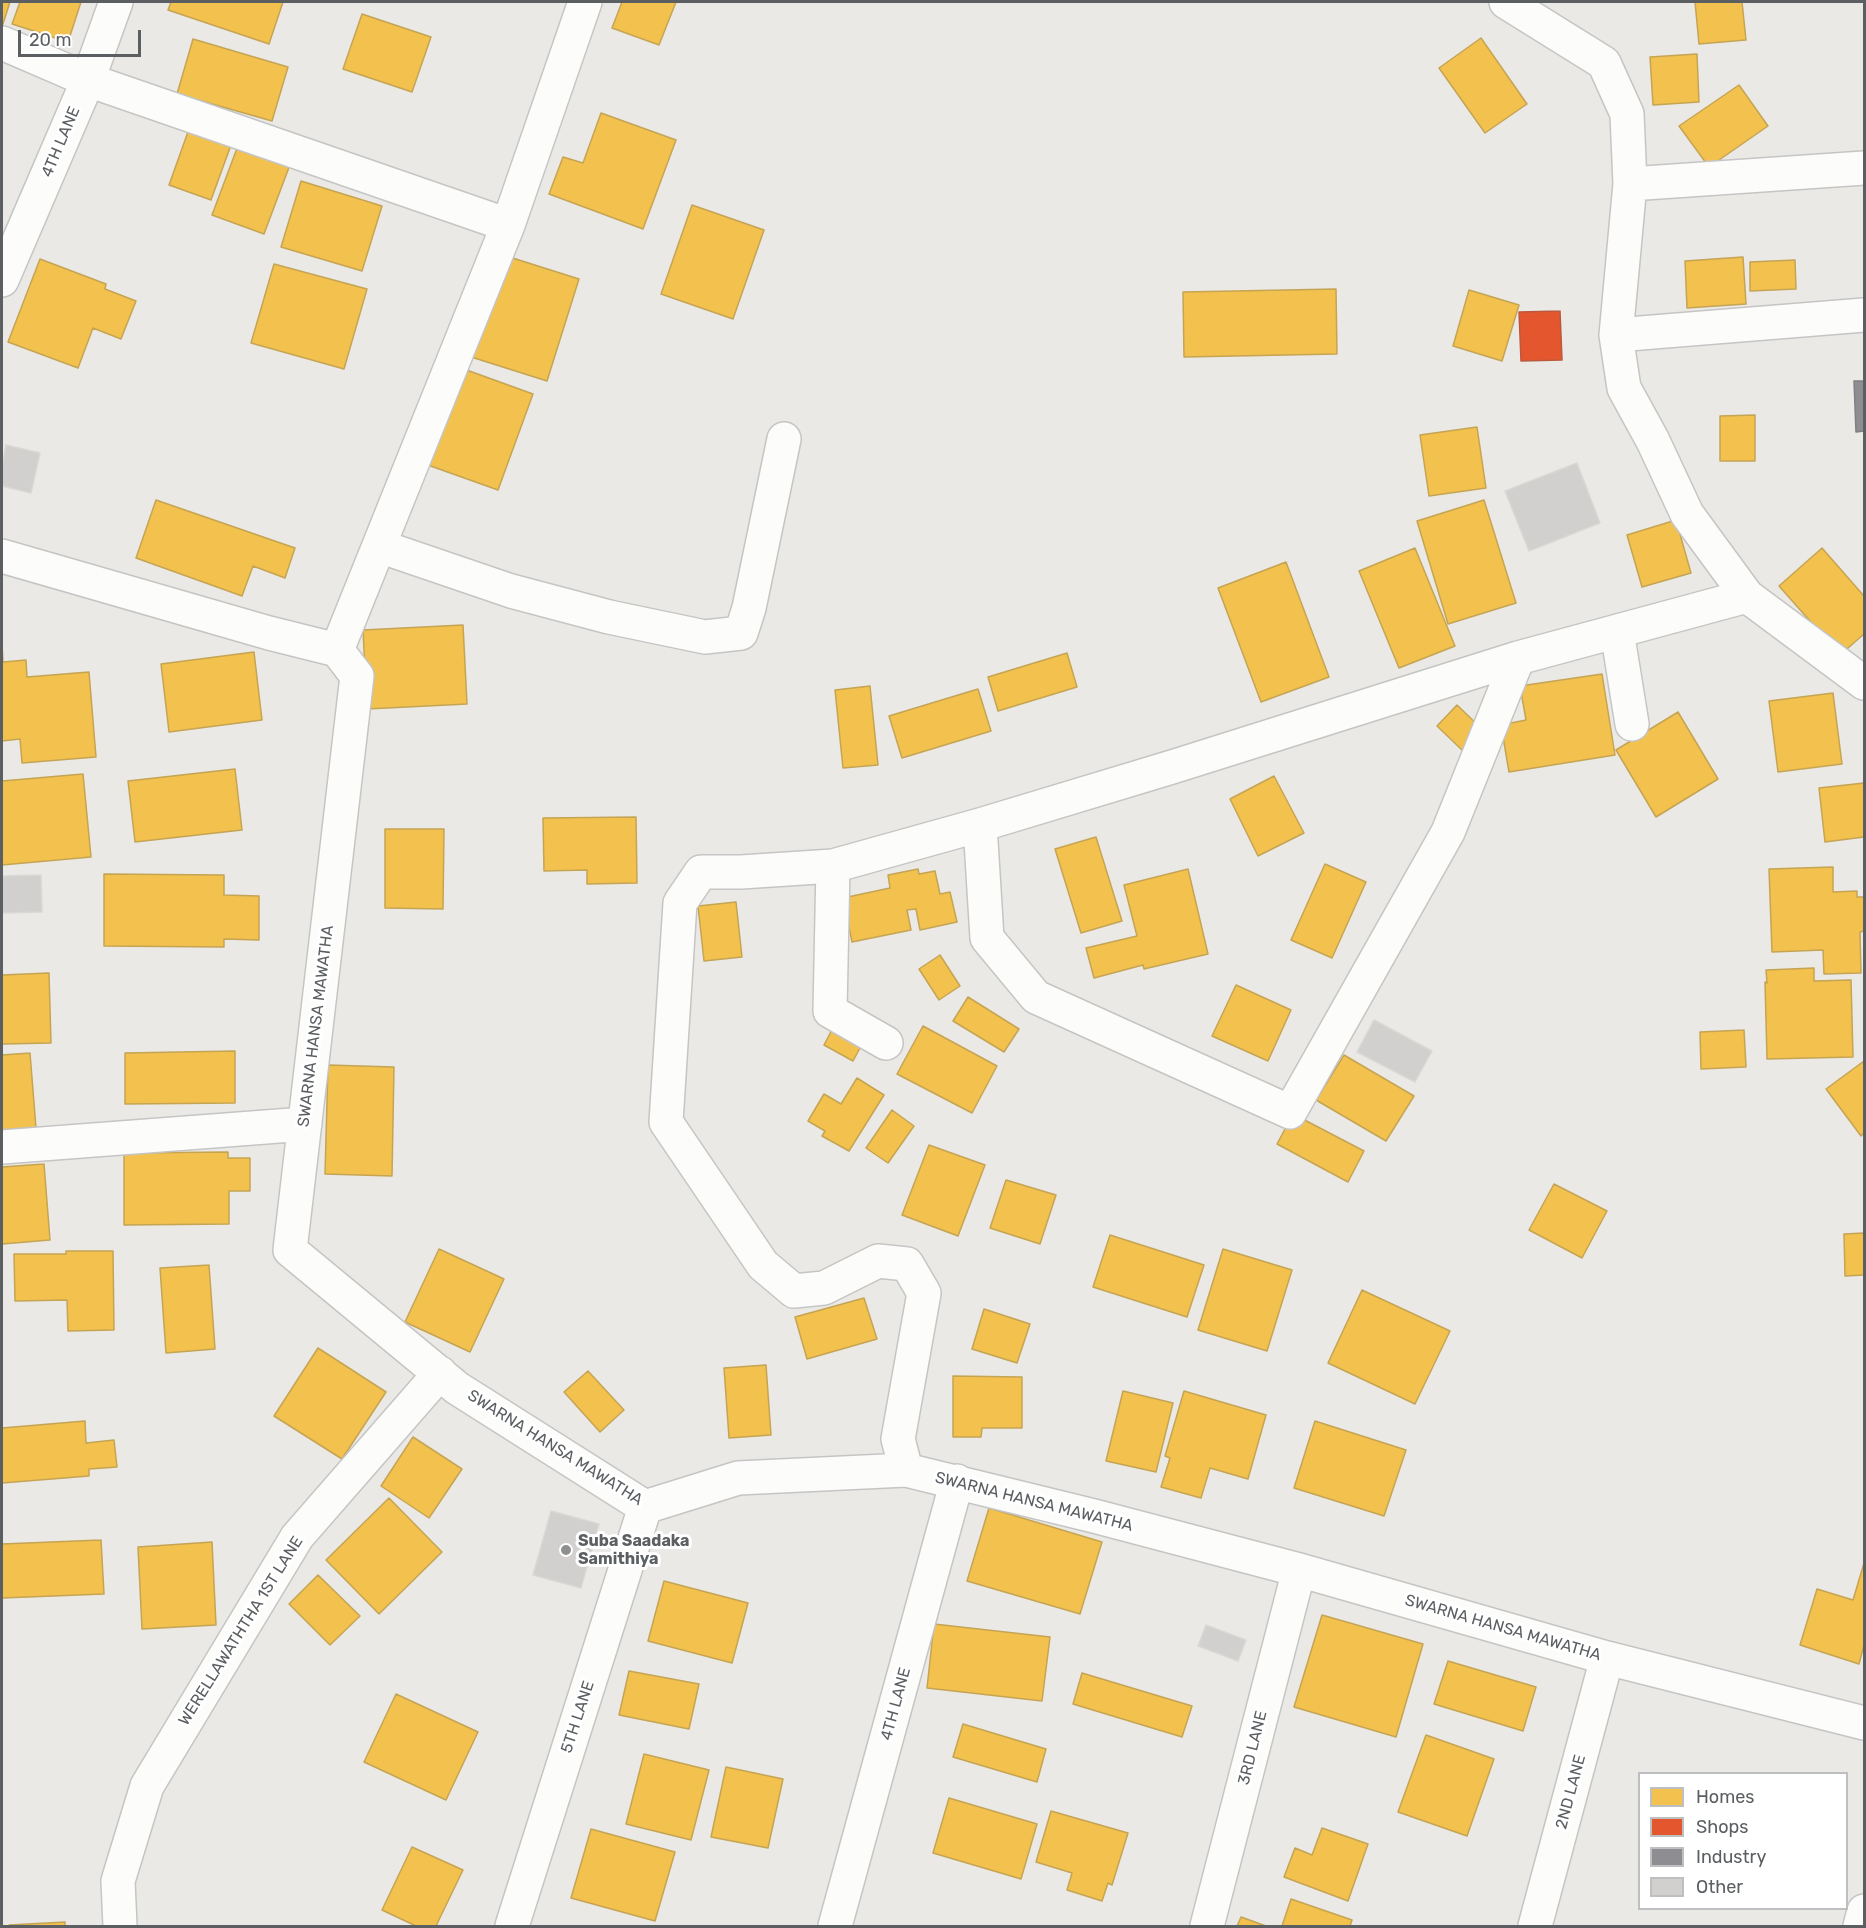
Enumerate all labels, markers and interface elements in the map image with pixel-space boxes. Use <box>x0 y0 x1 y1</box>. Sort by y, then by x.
scale bar <box>21 18 144 56</box>
text: 20 m <box>29 29 71 51</box>
street label: 4TH LANE <box>38 104 84 180</box>
street label: SWARNA HANSA MAWATHA <box>294 924 338 1128</box>
street label: SWARNA HANSA MAWATHA <box>464 1386 646 1510</box>
street label: SWARNA HANSA MAWATHA <box>933 1468 1135 1536</box>
place label: Suba Saadaka Samithiya <box>578 1531 689 1569</box>
street label: WERELLAWATHTHA 1ST LANE <box>175 1533 307 1729</box>
marker: Suba Saadaka Samithiya <box>559 1543 573 1557</box>
street label: SWARNA HANSA MAWATHA <box>1403 1591 1603 1665</box>
street label: 4TH LANE <box>877 1665 915 1743</box>
street label: 5TH LANE <box>557 1679 599 1755</box>
street label: 3RD LANE <box>1235 1709 1271 1787</box>
street label: 2ND LANE <box>1552 1753 1590 1831</box>
legend <box>1638 1772 1848 1910</box>
text: Homes <box>1696 1786 1754 1808</box>
text: Shops <box>1696 1816 1748 1838</box>
text: Industry <box>1696 1846 1766 1868</box>
text: Other <box>1696 1876 1743 1898</box>

